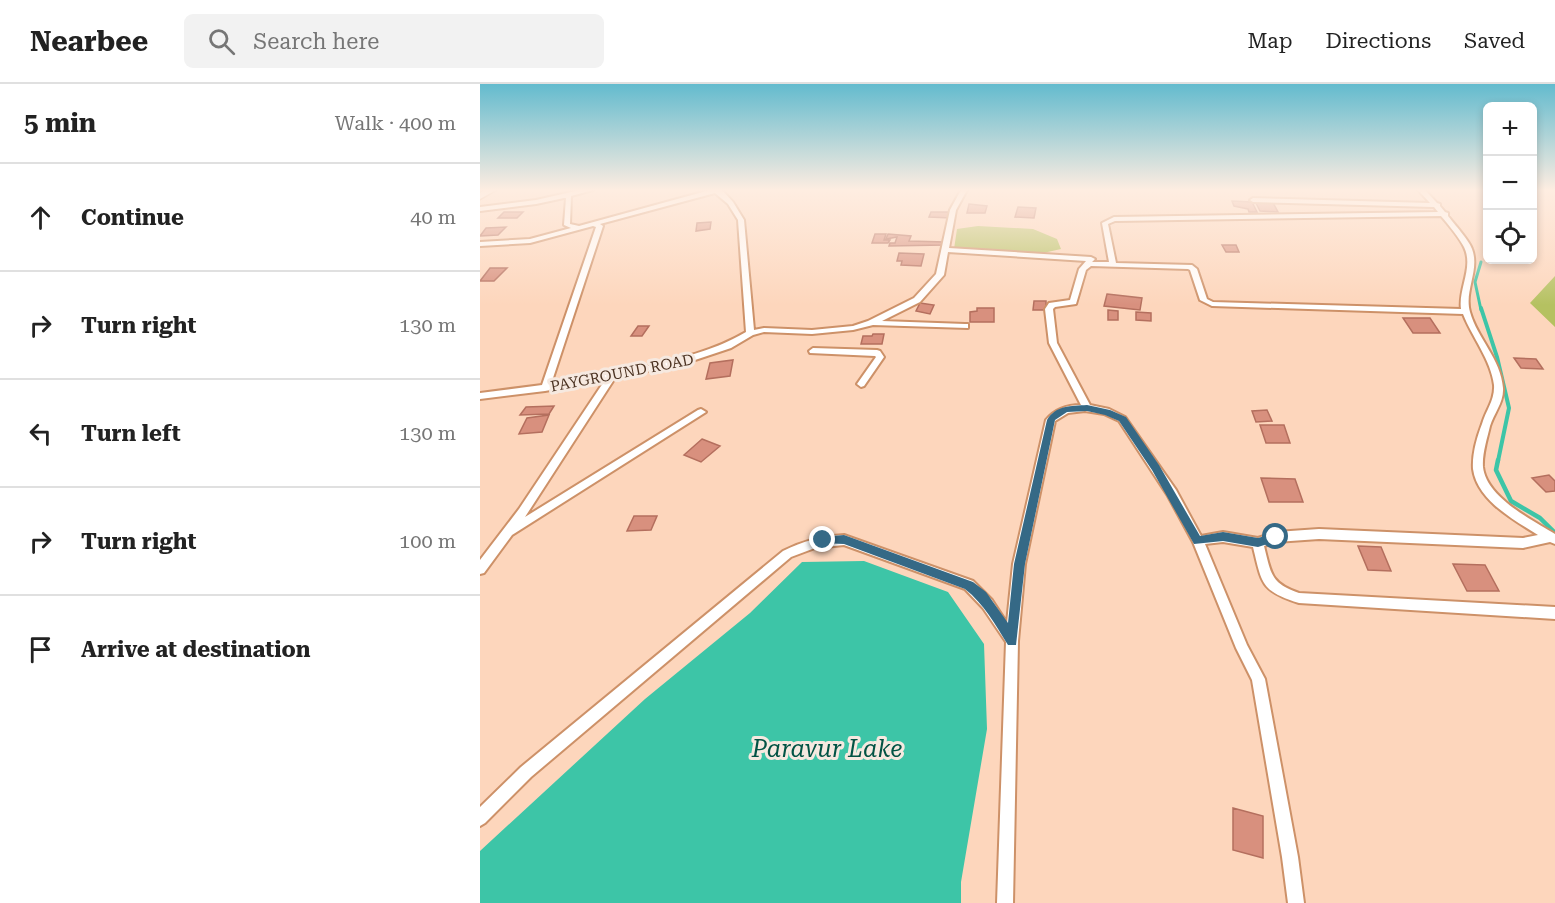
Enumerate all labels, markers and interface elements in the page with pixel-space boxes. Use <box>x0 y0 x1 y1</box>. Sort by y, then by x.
search box <box>184 14 604 68</box>
text: Nearbee <box>30 25 148 58</box>
icon: search <box>205 25 238 58</box>
text: Search here <box>253 29 379 54</box>
text: Map <box>1248 29 1292 53</box>
text: Directions <box>1325 29 1431 53</box>
text: Saved <box>1464 29 1525 53</box>
map controls <box>1483 102 1537 264</box>
button: + <box>1483 102 1537 156</box>
text: 5 min <box>24 108 96 138</box>
text: Walk · 400 m <box>335 111 456 135</box>
button: − <box>1483 156 1537 210</box>
icon: ahead <box>24 201 57 234</box>
text: Continue <box>81 205 184 230</box>
text: 40 m <box>410 205 456 229</box>
button: locate <box>1483 210 1537 264</box>
icon: right <box>24 309 57 342</box>
text: Turn right <box>81 313 196 338</box>
text: 130 m <box>399 313 456 337</box>
street label: PAYGROUND ROAD <box>549 350 695 396</box>
icon: left <box>24 417 57 450</box>
text: Turn left <box>81 421 181 446</box>
text: 130 m <box>399 421 456 445</box>
route start <box>1262 523 1288 549</box>
icon: right <box>24 525 57 558</box>
route end <box>809 526 835 552</box>
text: Turn right <box>81 529 196 554</box>
text: 100 m <box>399 529 456 553</box>
icon: arrive <box>24 633 57 666</box>
text: Arrive at destination <box>81 637 310 662</box>
water label: Paravur Lake <box>751 735 902 763</box>

